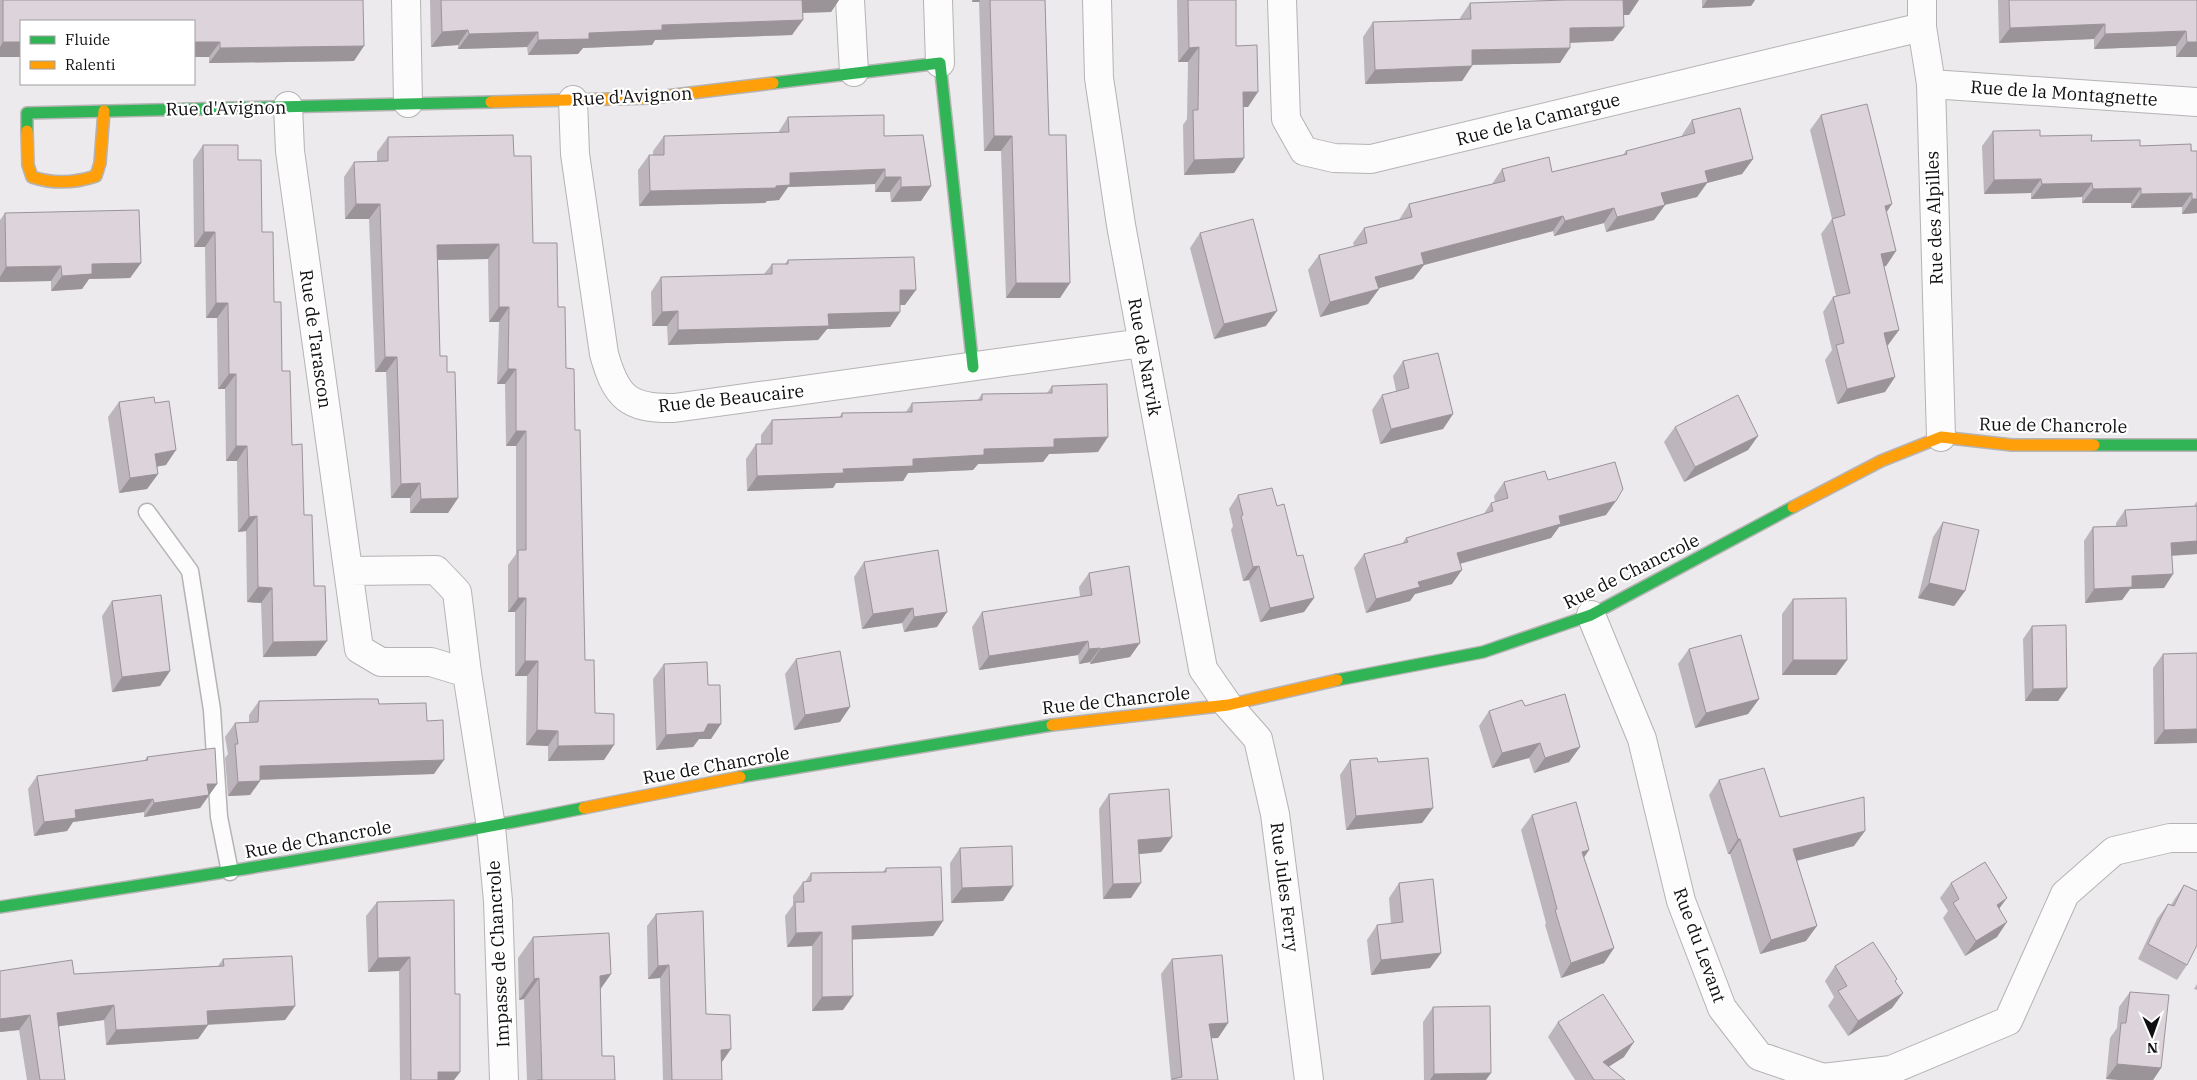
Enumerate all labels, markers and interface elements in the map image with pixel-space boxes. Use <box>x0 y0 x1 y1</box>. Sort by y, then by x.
legend <box>20 20 195 85</box>
text: Fluide <box>65 30 110 49</box>
text: Ralenti <box>65 55 116 74</box>
street label: Rue de la Montagnette <box>1970 75 2158 111</box>
street label: Rue d'Avignon <box>571 81 693 111</box>
street label: Rue de la Camargue <box>1454 88 1622 150</box>
street label: Rue d'Avignon <box>165 95 287 121</box>
street label: Rue des Alpilles <box>1920 151 1948 285</box>
street label: Rue de Tarascon <box>295 268 337 410</box>
street label: Rue de Narvik <box>1123 296 1167 418</box>
street label: Rue de Beaucaire <box>657 379 805 417</box>
street label: Rue de Chancrole <box>1979 412 2127 438</box>
street label: Rue de Chancrole <box>1559 528 1703 614</box>
street label: Rue de Chancrole <box>1041 681 1191 719</box>
street label: Rue de Chancrole <box>641 741 791 789</box>
street label: Rue de Chancrole <box>243 815 393 863</box>
street label: Rue Jules Ferry <box>1266 821 1304 954</box>
street label: Impasse de Chancrole <box>482 860 514 1048</box>
street label: Rue du Levant <box>1669 884 1731 1006</box>
north arrow <box>2127 1010 2177 1060</box>
text: N <box>2147 1039 2158 1057</box>

